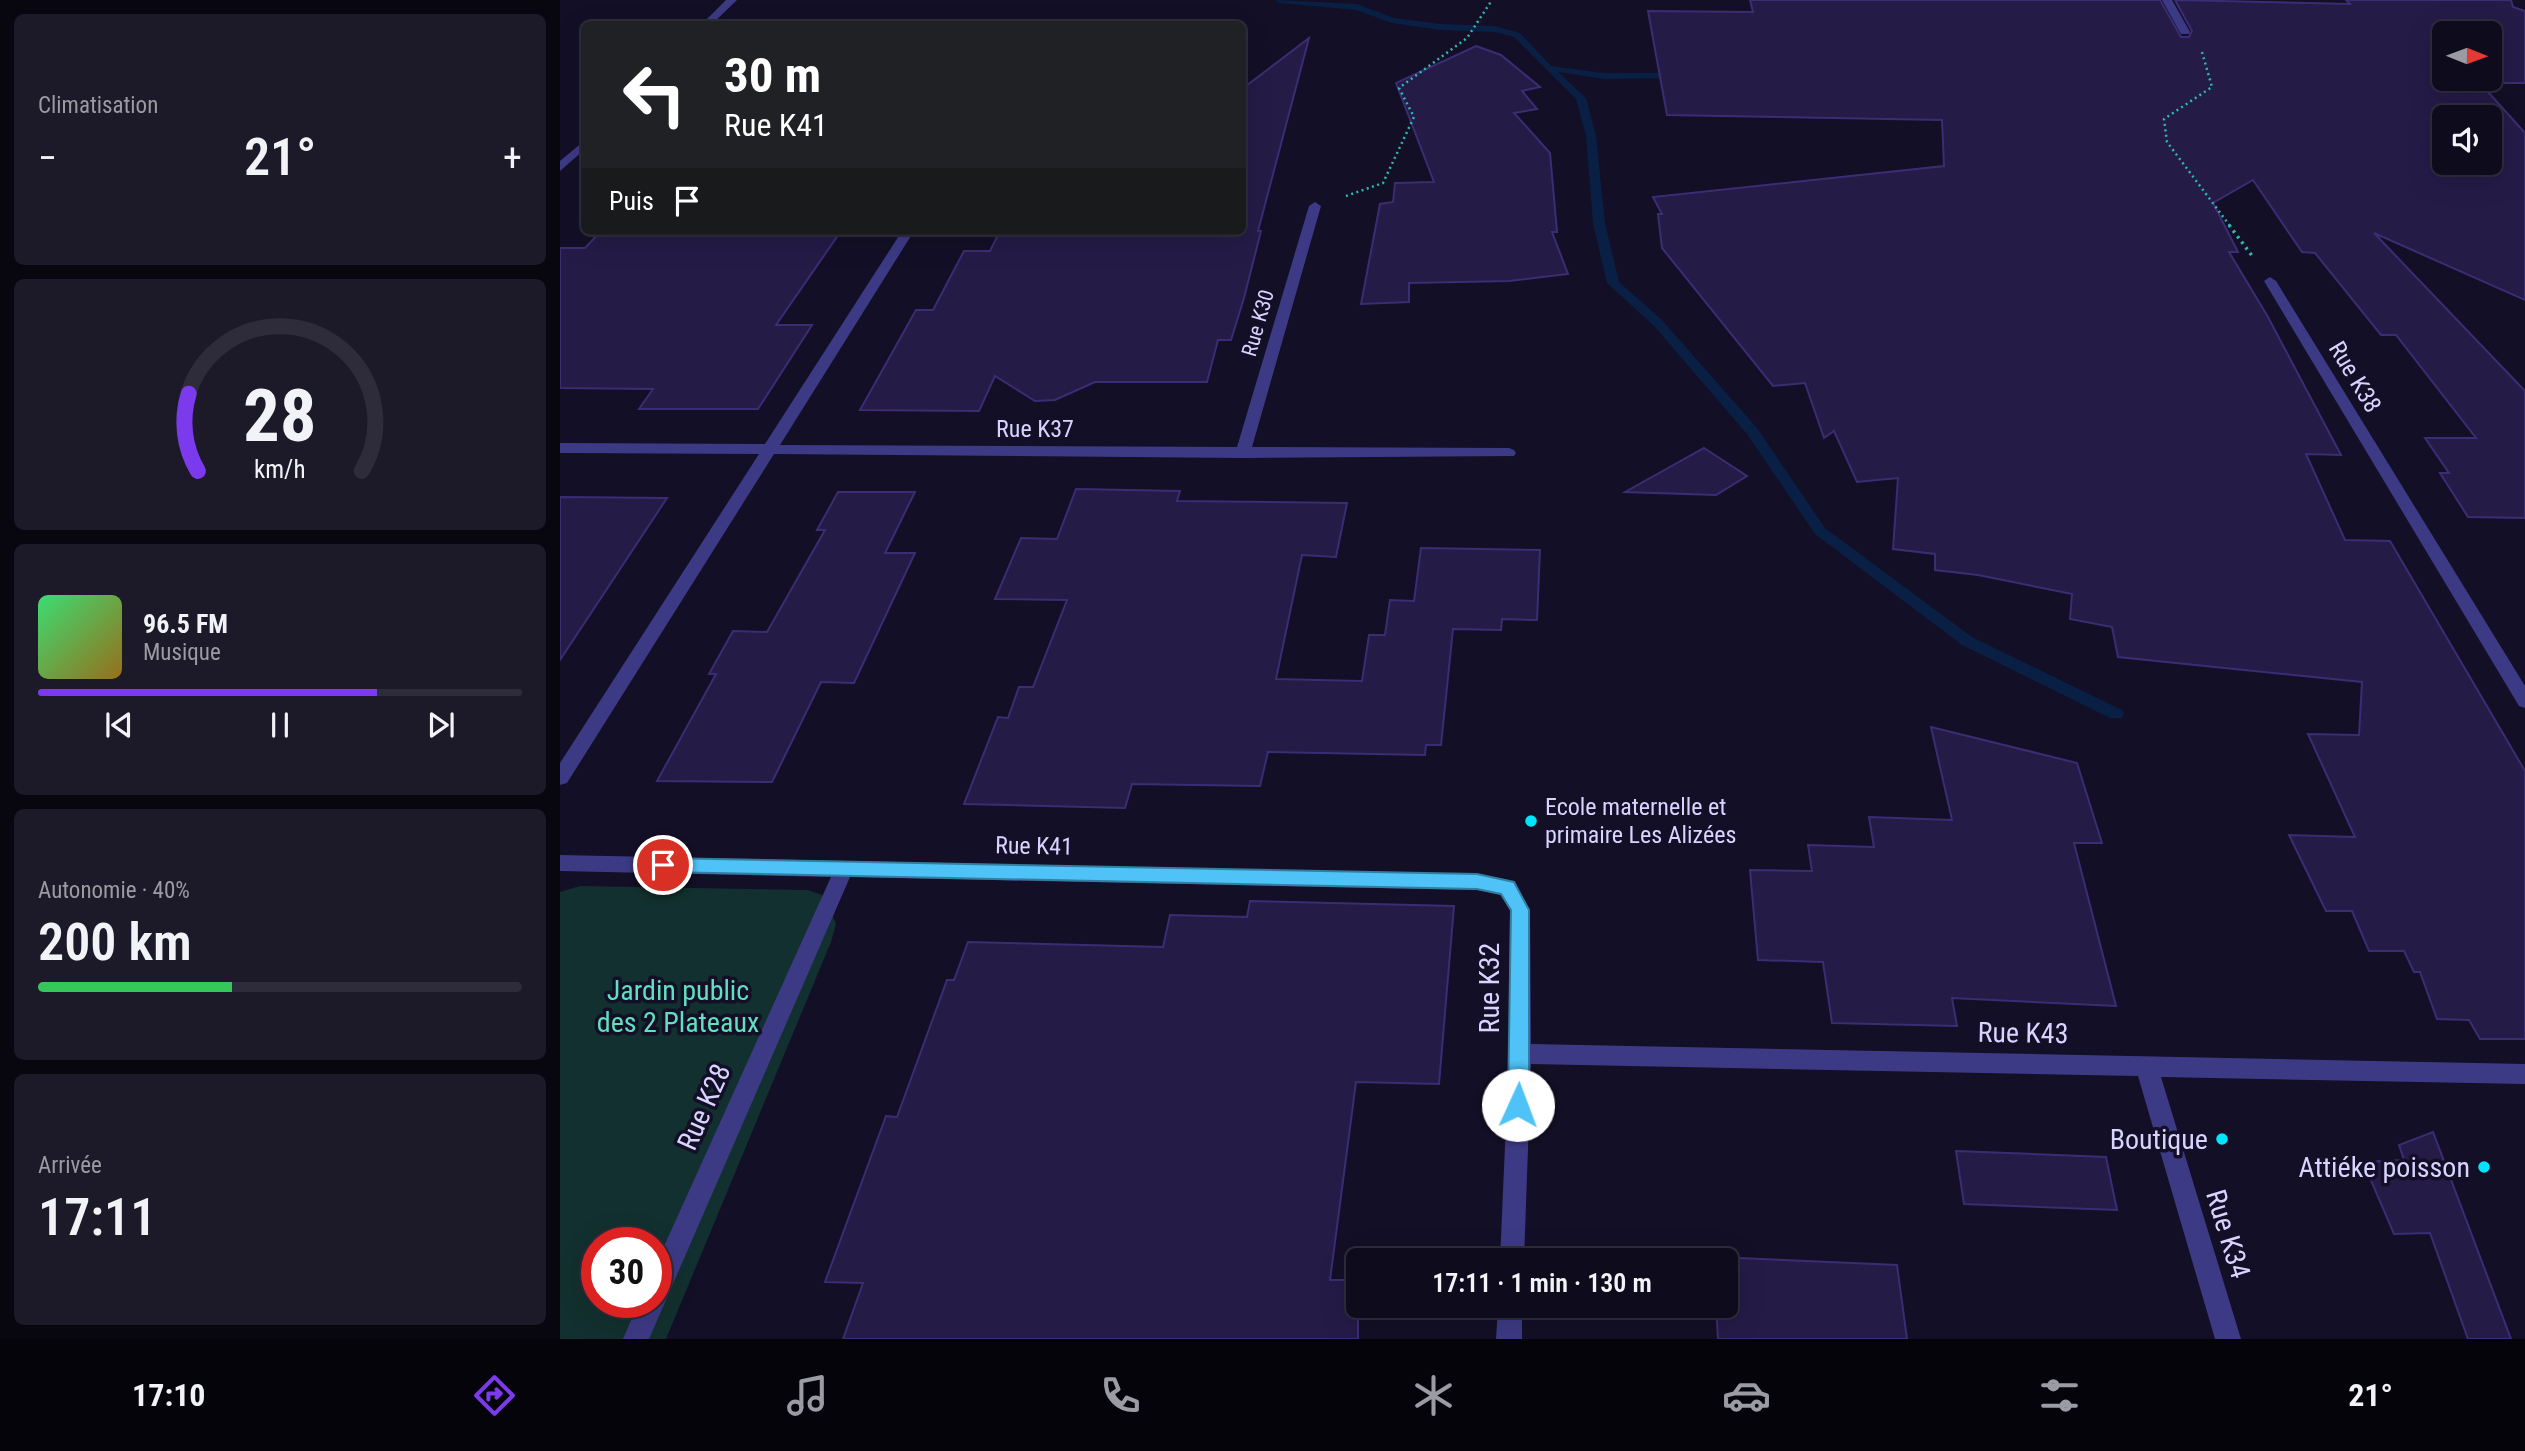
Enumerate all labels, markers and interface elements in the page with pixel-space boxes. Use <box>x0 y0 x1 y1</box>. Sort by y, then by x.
north arrow <box>2432 21 2502 91</box>
map controls <box>2432 21 2502 175</box>
text: 30 m <box>724 47 821 104</box>
icon: left <box>609 49 700 140</box>
text: Climatisation <box>38 92 158 119</box>
button: sound <box>2432 105 2502 175</box>
text: Rue K41 <box>724 106 828 144</box>
text: 21° <box>244 127 316 188</box>
text: − <box>38 136 57 180</box>
text: + <box>503 136 522 180</box>
icon: arrive <box>668 182 706 220</box>
text: Puis <box>609 186 654 216</box>
street label: Rue K30 <box>1237 287 1279 359</box>
street label: Rue K38 <box>2323 336 2387 418</box>
text: 28 <box>243 373 317 459</box>
street label: Rue K37 <box>996 415 1074 443</box>
text: km/h <box>254 454 306 483</box>
text: 96.5 FM <box>143 609 228 639</box>
text: Musique <box>143 639 221 666</box>
icon: previous <box>100 706 138 744</box>
icon: pause <box>261 706 299 744</box>
icon: next <box>422 706 460 744</box>
place label: Ecole maternelle et primaire Les Alizées <box>1545 793 1736 849</box>
marker: Ecole maternelle et primaire Les Alizées <box>1523 813 1539 829</box>
street label: Rue K41 <box>995 831 1073 861</box>
pin <box>633 835 693 895</box>
icon: arrive <box>644 846 682 884</box>
text: Autonomie · 40% <box>38 877 190 904</box>
text: 200 km <box>38 912 192 973</box>
street label: Rue K32 <box>1473 943 1506 1033</box>
park label: Jardin public des 2 Plateaux <box>597 974 759 1039</box>
street label: Rue K43 <box>1977 1016 2069 1050</box>
street label: Rue K28 <box>670 1059 738 1155</box>
position arrow <box>1481 1068 1555 1142</box>
place label: Boutique <box>2110 1123 2208 1156</box>
marker: Boutique <box>2214 1131 2230 1147</box>
place label: Attiéke poisson <box>2299 1151 2470 1184</box>
text: Arrivée <box>38 1152 102 1179</box>
marker: Attiéke poisson <box>2476 1159 2492 1175</box>
street label: Rue K34 <box>2199 1186 2257 1282</box>
text: 17:11 <box>38 1187 156 1248</box>
speed limit sign: 30 <box>581 1227 672 1318</box>
text: 17:11 · 1 min · 130 m <box>1432 1268 1652 1298</box>
icon: directions <box>470 1371 519 1420</box>
icon: music <box>783 1371 832 1420</box>
icon: phone <box>1096 1371 1145 1420</box>
icon: climate <box>1409 1371 1458 1420</box>
icon: car <box>1722 1371 1771 1420</box>
icon: filters <box>2035 1371 2084 1420</box>
text: 17:10 <box>132 1376 205 1414</box>
text: 21° <box>2348 1376 2393 1414</box>

